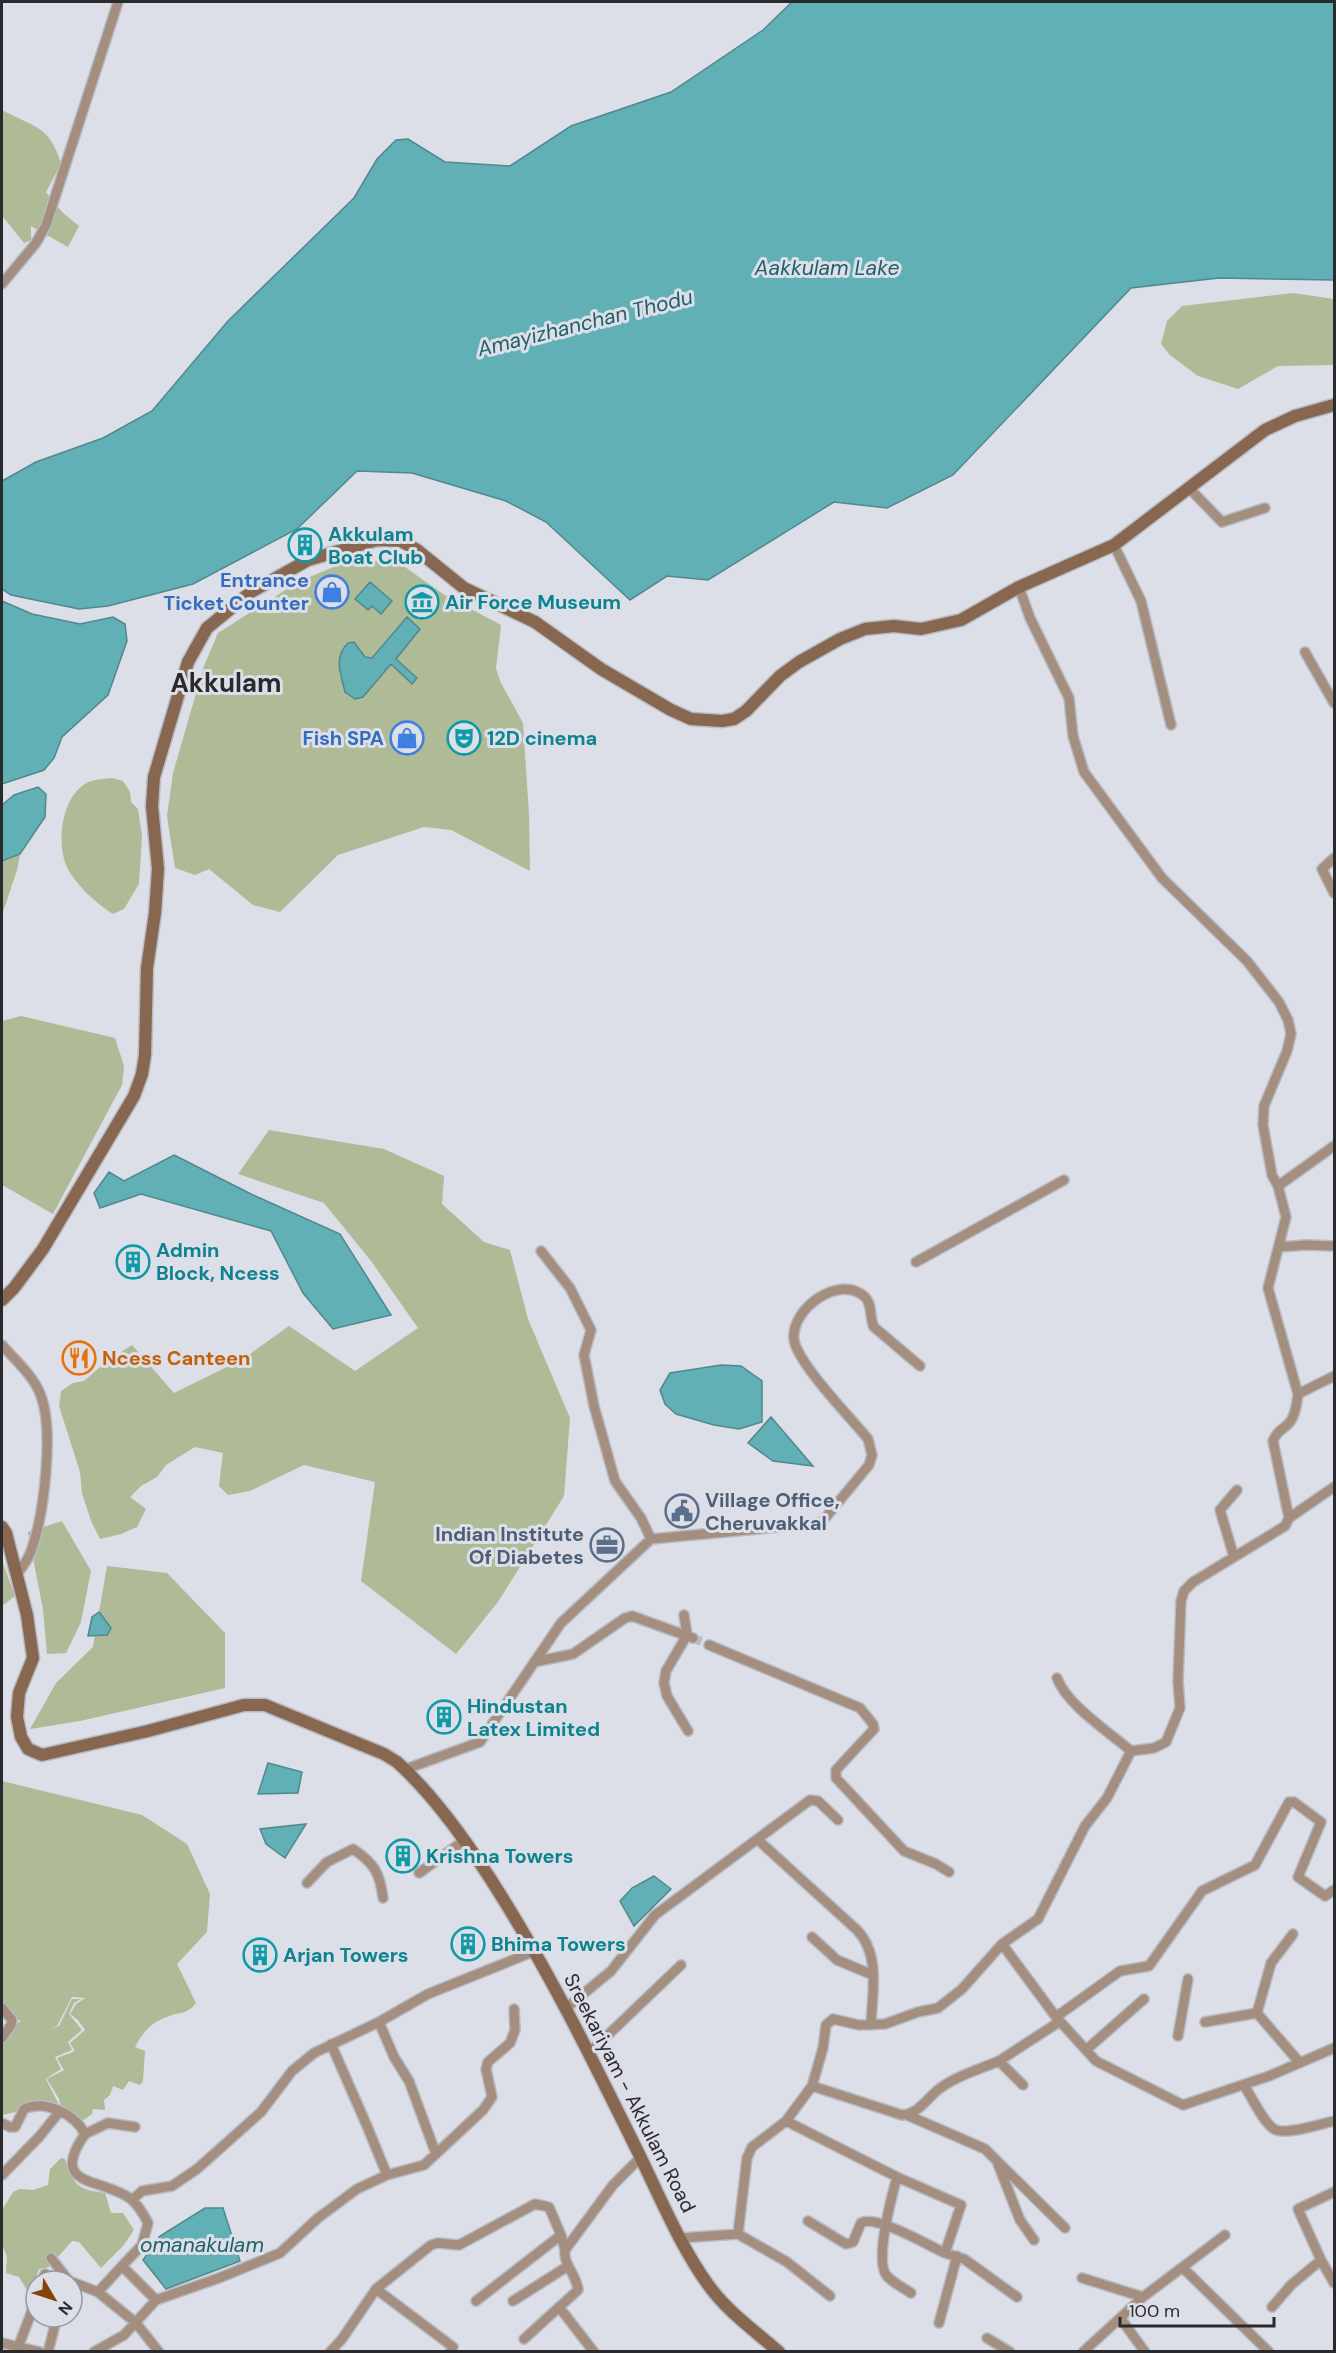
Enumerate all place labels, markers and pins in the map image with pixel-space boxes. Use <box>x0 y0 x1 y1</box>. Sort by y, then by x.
place label: Akkulam Boat Club <box>328 521 423 570</box>
building icon: Akkulam Boat Club <box>287 527 323 563</box>
place label: Entrance Ticket Counter <box>163 567 309 616</box>
shop icon: Entrance Ticket Counter <box>314 574 350 610</box>
museum icon: Air Force Museum <box>404 584 440 620</box>
place label: Air Force Museum <box>445 589 621 615</box>
shop icon: Fish SPA <box>389 720 425 756</box>
theatre icon: 12D cinema <box>446 720 482 756</box>
place label: Fish SPA <box>303 725 384 751</box>
place label: 12D cinema <box>487 725 597 751</box>
place label: Admin Block, Ncess <box>156 1237 280 1286</box>
building icon: Admin Block, Ncess <box>115 1244 151 1280</box>
restaurant icon: Ncess Canteen <box>61 1340 97 1376</box>
place label: Ncess Canteen <box>102 1345 250 1371</box>
place label: Village Office, Cheruvakkal <box>705 1487 840 1536</box>
public building icon: Village Office, Cheruvakkal <box>664 1493 700 1529</box>
place label: Indian Institute Of Diabetes <box>435 1521 584 1570</box>
office icon: Indian Institute Of Diabetes <box>589 1527 625 1563</box>
place label: Hindustan Latex Limited <box>467 1693 600 1742</box>
building icon: Hindustan Latex Limited <box>426 1699 462 1735</box>
building icon: Krishna Towers <box>385 1838 421 1874</box>
place label: Krishna Towers <box>426 1843 573 1869</box>
building icon: Bhima Towers <box>450 1926 486 1962</box>
place label: Bhima Towers <box>491 1931 626 1957</box>
building icon: Arjan Towers <box>242 1937 278 1973</box>
place label: Arjan Towers <box>283 1942 409 1968</box>

